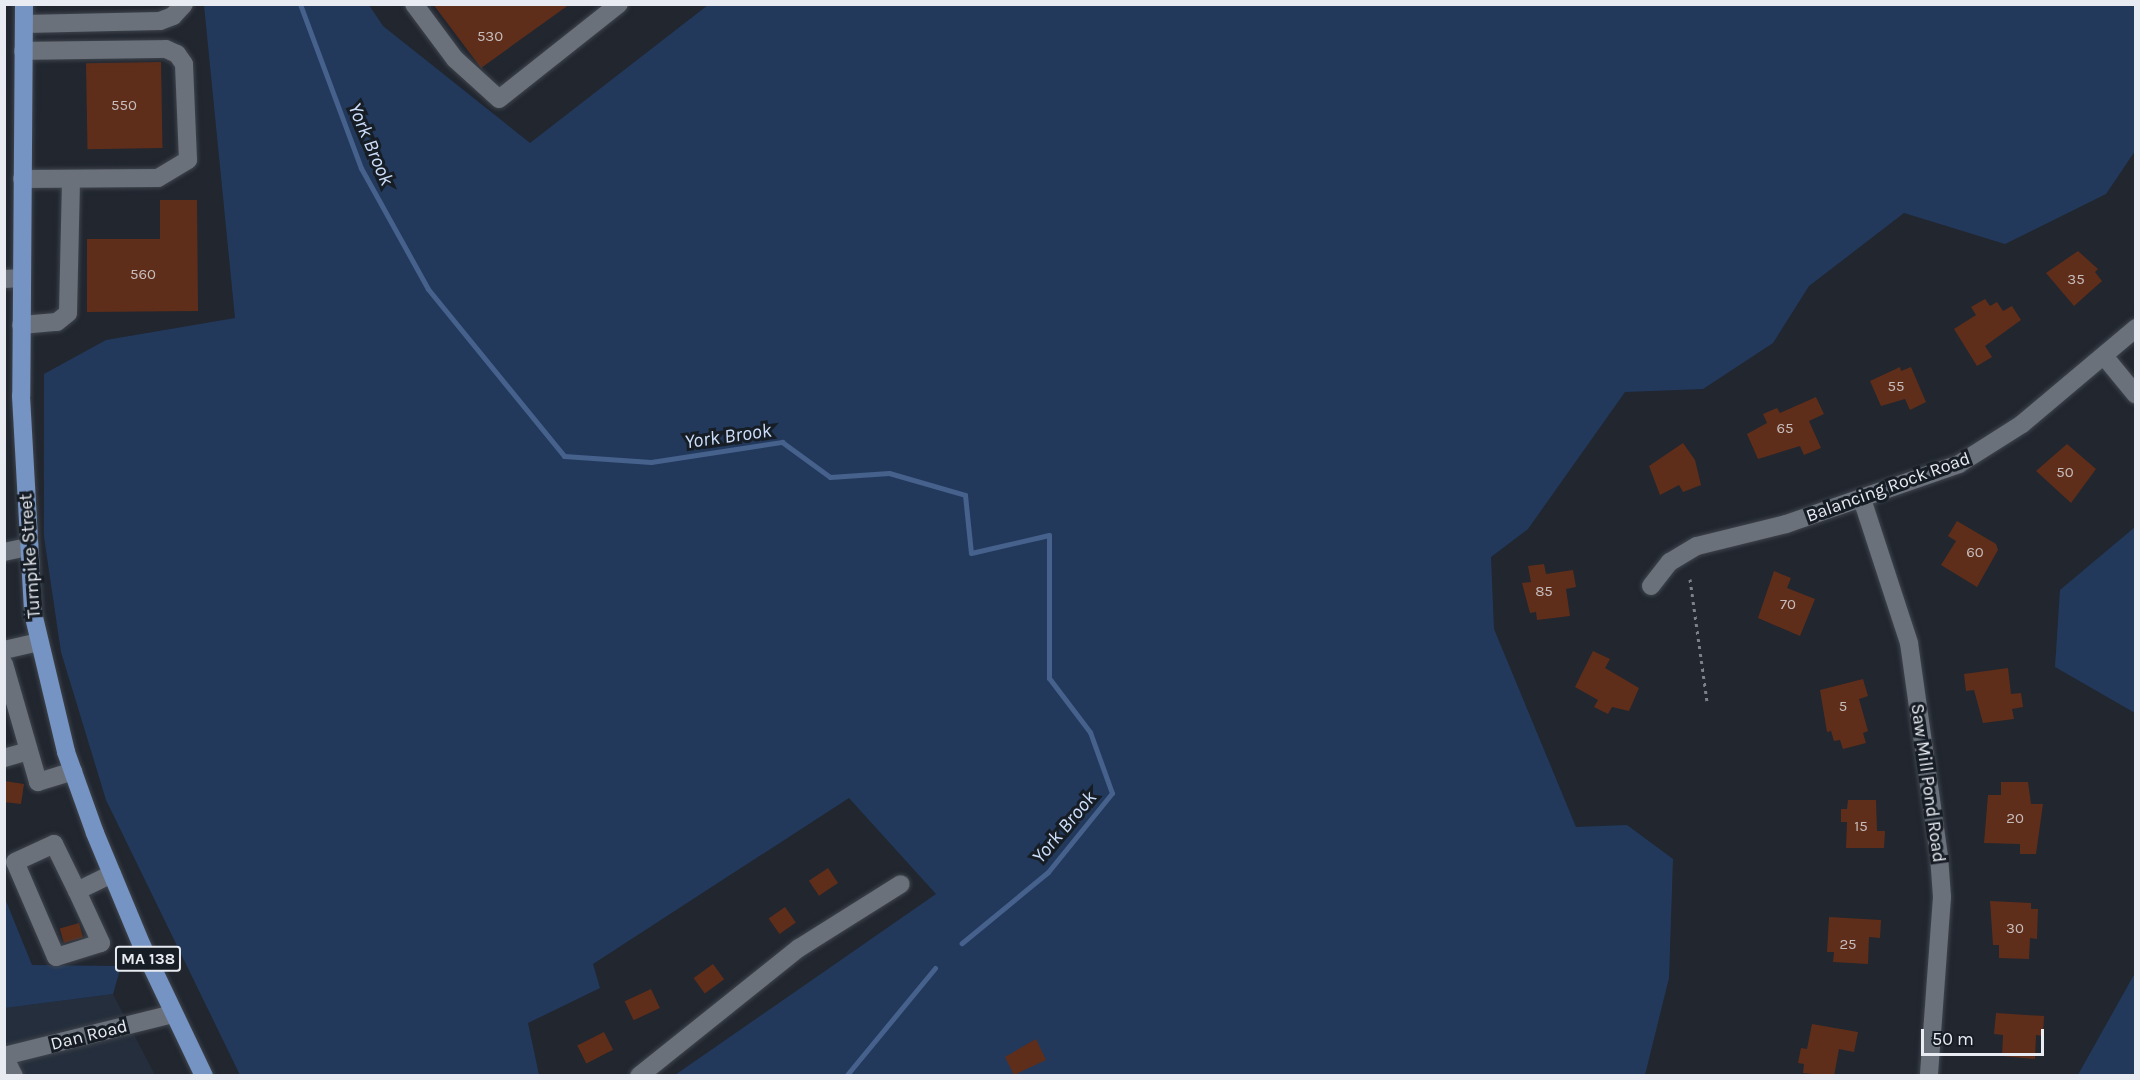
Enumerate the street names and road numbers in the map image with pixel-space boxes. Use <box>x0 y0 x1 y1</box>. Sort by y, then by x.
street label: Balancing Rock Road <box>1803 447 1973 527</box>
street label: Turnpike Street <box>15 493 45 619</box>
street label: Saw Mill Pond Road <box>1906 702 1950 864</box>
road number: MA 138 <box>114 946 182 972</box>
street label: Dan Road <box>48 1015 130 1055</box>

